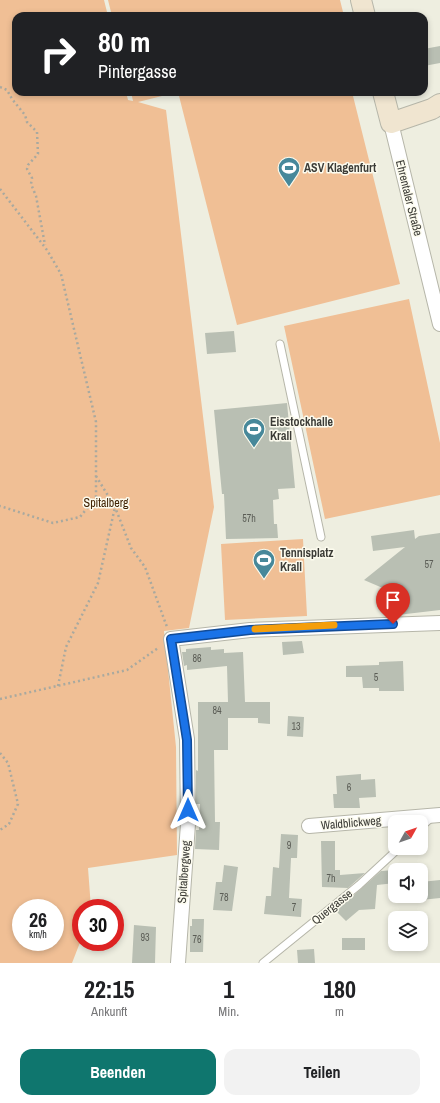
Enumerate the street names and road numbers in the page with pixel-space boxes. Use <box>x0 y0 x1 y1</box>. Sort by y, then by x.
street label: Ehrentaler Straße <box>392 158 426 238</box>
street label: Waldblickweg <box>320 812 382 834</box>
street label: Spitalbergweg <box>174 840 194 904</box>
street label: Quergasse <box>308 886 356 928</box>

